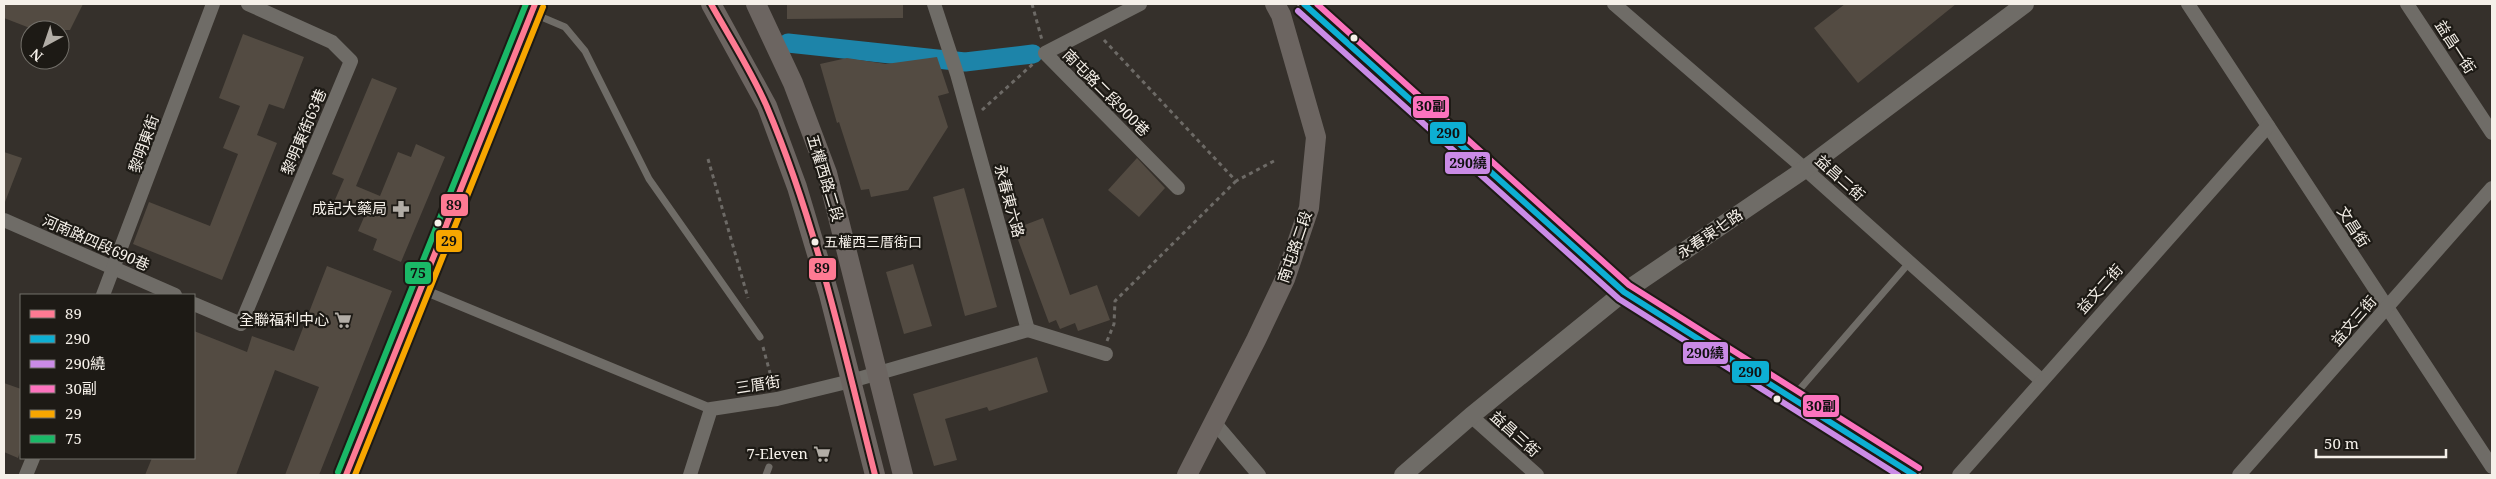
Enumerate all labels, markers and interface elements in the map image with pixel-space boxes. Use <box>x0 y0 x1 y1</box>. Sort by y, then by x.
street label: 益昌一街 <box>2431 16 2481 77</box>
north arrow <box>20 20 70 70</box>
unlabelled marker <box>1349 33 1359 43</box>
text: N <box>26 45 47 66</box>
street label: 南屯路二段900巷 <box>1059 45 1154 140</box>
street label: 黎明東街63巷 <box>276 85 330 178</box>
line badge: 30副 <box>1412 95 1450 119</box>
text: 30副 <box>1416 96 1446 115</box>
street label: 黎明東街 <box>123 112 163 175</box>
line badge: 290 <box>1429 121 1467 145</box>
text: 290 <box>1436 123 1460 142</box>
street label: 五權西路二段 <box>803 132 849 224</box>
street label: 益昌二街 <box>1812 150 1870 205</box>
line badge: 290繞 <box>1444 151 1491 175</box>
text: 290繞 <box>1449 153 1487 172</box>
street label: 永春東六路 <box>991 162 1029 240</box>
line badge: 89 <box>440 193 469 217</box>
text: 89 <box>446 195 462 214</box>
place label: 成記大藥局 <box>312 198 387 218</box>
pharmacy icon: 成記大藥局 <box>391 199 411 219</box>
street label: 文昌街 <box>2333 202 2374 251</box>
street label: 永春東七路 <box>1673 204 1746 262</box>
street label: 南屯路二段 <box>1272 208 1316 285</box>
street label: 河南路四段690巷 <box>40 210 153 275</box>
unlabelled marker <box>433 218 443 228</box>
line badge: 29 <box>435 229 463 253</box>
text: 29 <box>441 231 457 250</box>
place label: 五權西三厝街口 <box>824 232 922 251</box>
marker: 五權西三厝街口 <box>810 237 820 247</box>
line badge: 89 <box>808 257 837 281</box>
text: 89 <box>814 258 830 277</box>
street label: 益文二街 <box>2072 259 2127 317</box>
line badge: 75 <box>404 261 432 285</box>
text: 75 <box>410 263 426 282</box>
street label: 益文三街 <box>2326 291 2380 350</box>
legend <box>20 294 195 459</box>
text: 89 <box>65 303 82 323</box>
place label: 全聯福利中心 <box>239 309 329 329</box>
supermarket icon: 全聯福利中心 <box>333 310 353 330</box>
text: 290 <box>65 328 90 348</box>
line badge: 290繞 <box>1682 341 1729 365</box>
text: 290繞 <box>1686 343 1724 362</box>
text: 290繞 <box>65 353 105 373</box>
line badge: 290 <box>1731 360 1770 384</box>
text: 290 <box>1738 362 1762 381</box>
street label: 三厝街 <box>734 371 782 397</box>
text: 30副 <box>65 378 97 398</box>
unlabelled marker <box>1772 394 1782 404</box>
line badge: 30副 <box>1802 394 1840 418</box>
text: 30副 <box>1806 396 1836 415</box>
text: 29 <box>65 403 82 423</box>
street label: 益昌三街 <box>1487 406 1545 461</box>
scale bar <box>2316 426 2446 458</box>
text: 75 <box>65 428 82 448</box>
text: 50 m <box>2324 433 2359 453</box>
place label: 7-Eleven <box>747 443 808 463</box>
supermarket icon: 7-Eleven <box>812 444 832 464</box>

